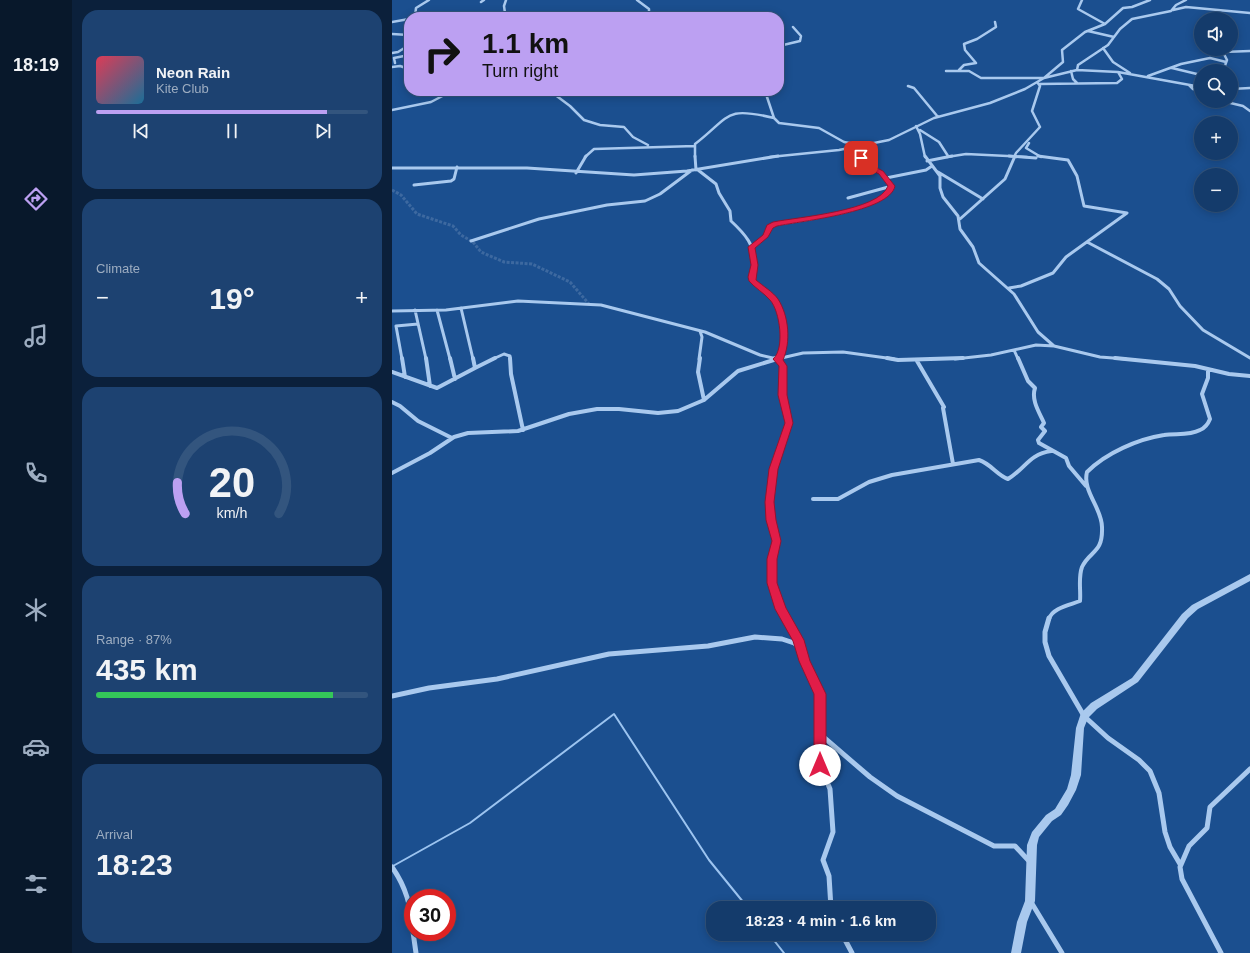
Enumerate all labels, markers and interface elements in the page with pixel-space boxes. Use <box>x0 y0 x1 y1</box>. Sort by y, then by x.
map controls <box>1194 12 1238 212</box>
button: sound <box>1194 12 1238 56</box>
icon: right <box>416 28 468 80</box>
text: 1.1 km <box>482 28 569 59</box>
text: 18:19 <box>13 55 59 75</box>
text: Turn right <box>482 61 558 81</box>
text: Neon Rain <box>156 64 230 81</box>
button: search <box>1194 64 1238 108</box>
text: Kite Club <box>156 81 209 96</box>
button: + <box>1194 116 1238 160</box>
icon: previous <box>130 120 152 142</box>
icon: pause <box>221 120 243 142</box>
icon: next <box>312 120 334 142</box>
pin <box>844 141 878 175</box>
icon: arrive <box>850 147 872 169</box>
button: − <box>1194 168 1238 212</box>
icon: directions <box>22 185 50 213</box>
text: Climate <box>96 261 140 276</box>
text: 19° <box>209 282 255 315</box>
text: − <box>96 285 109 310</box>
text: + <box>355 285 368 310</box>
icon: music <box>22 322 50 350</box>
icon: phone <box>22 459 50 487</box>
text: 20 <box>209 459 255 506</box>
text: km/h <box>217 505 248 521</box>
icon: climate <box>22 596 50 624</box>
text: Range · 87% <box>96 632 172 647</box>
text: 435 km <box>96 653 198 686</box>
icon: car <box>22 733 50 761</box>
position arrow <box>799 744 841 786</box>
text: Arrival <box>96 827 133 842</box>
text: 18:23 <box>96 848 173 881</box>
icon: filters <box>22 870 50 898</box>
speed limit sign: 30 <box>404 889 456 941</box>
text: 18:23 · 4 min · 1.6 km <box>746 912 896 929</box>

